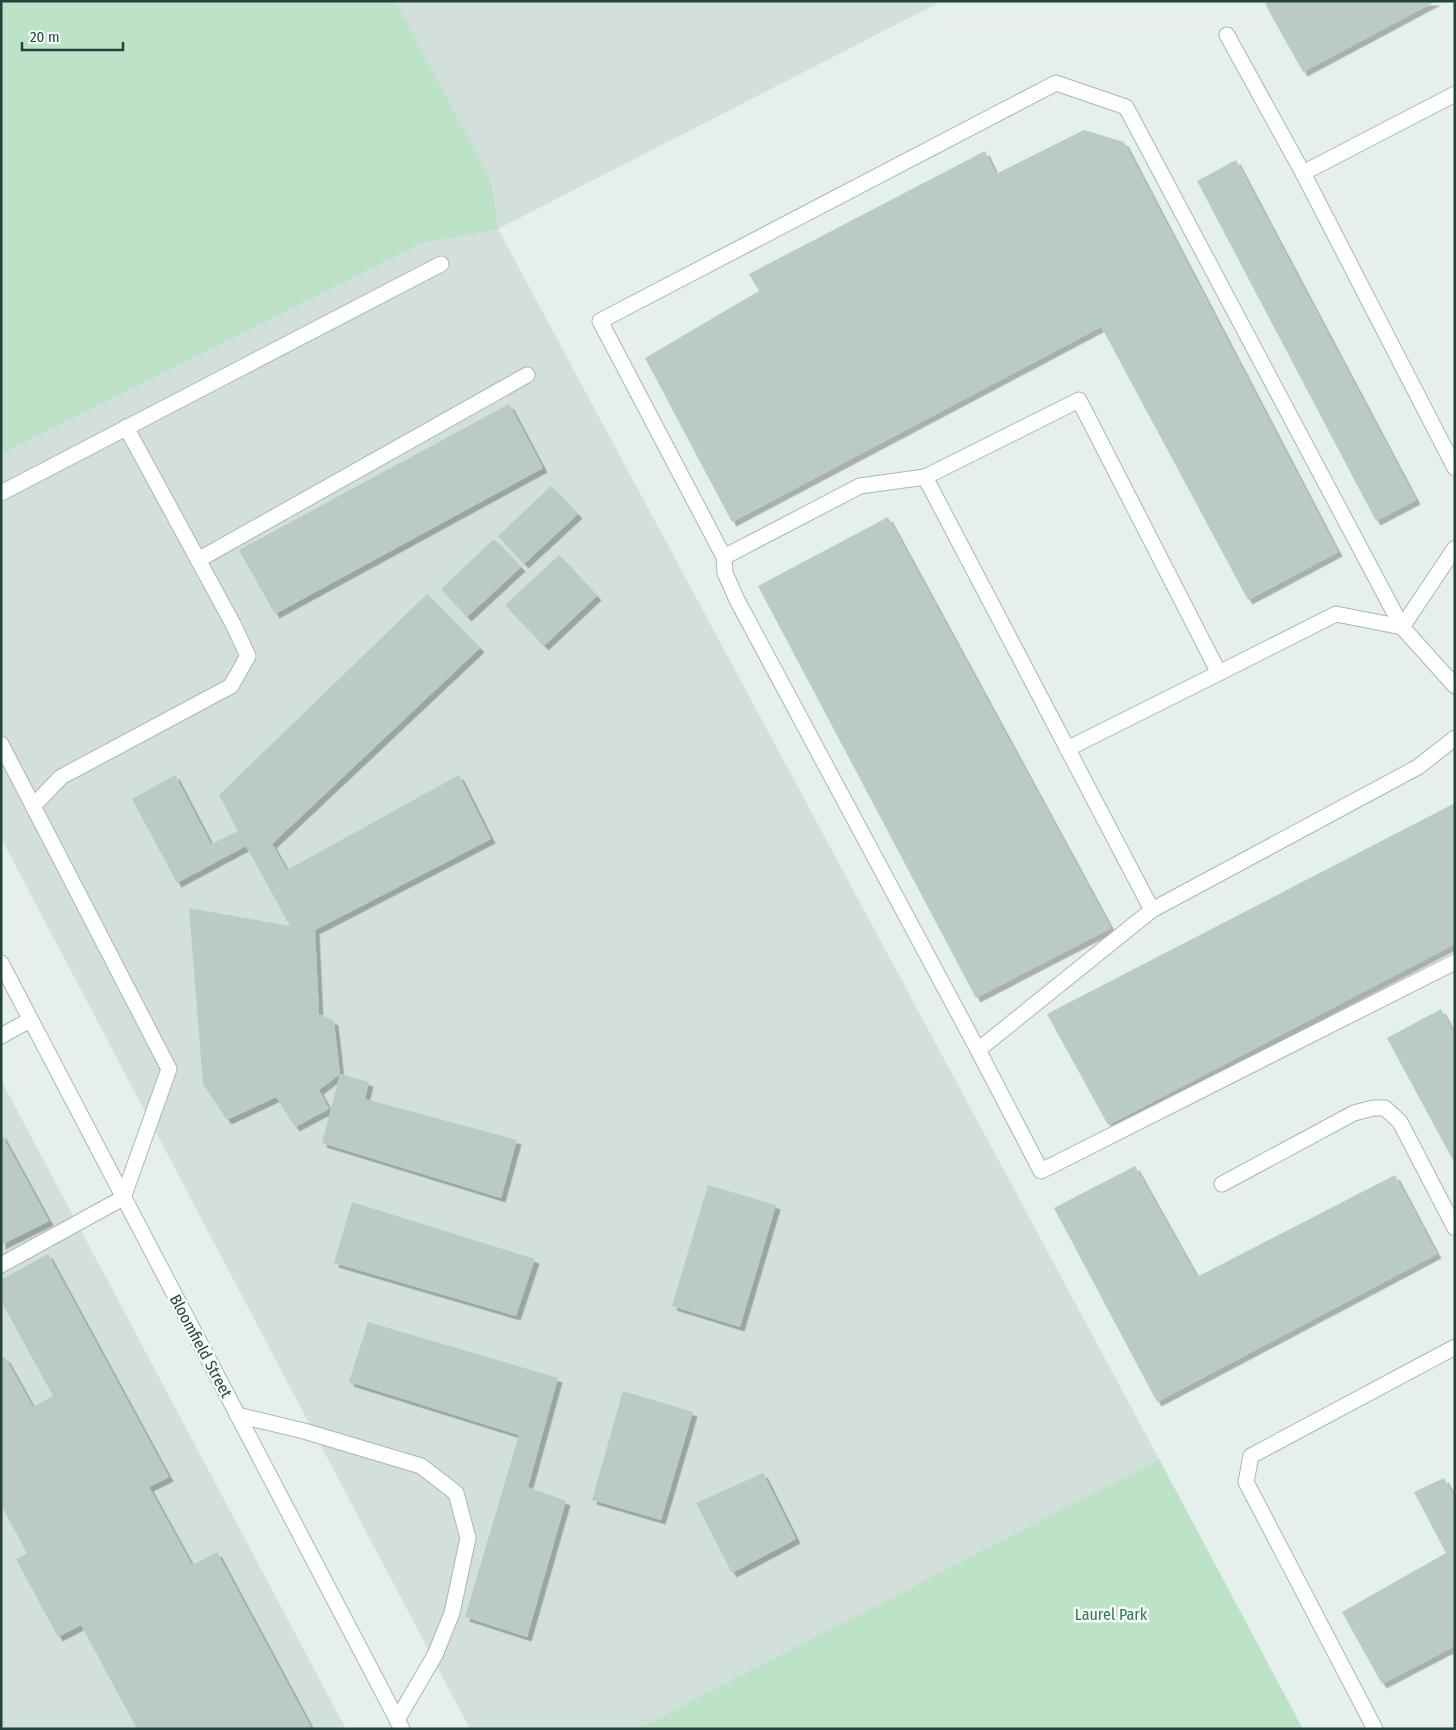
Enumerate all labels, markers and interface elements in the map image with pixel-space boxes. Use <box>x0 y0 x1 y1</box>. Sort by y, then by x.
scale bar <box>22 20 124 52</box>
text: 20 m <box>30 28 60 46</box>
street label: Bloomfield Street <box>166 1291 237 1402</box>
park label: Laurel Park <box>1075 1605 1148 1624</box>

